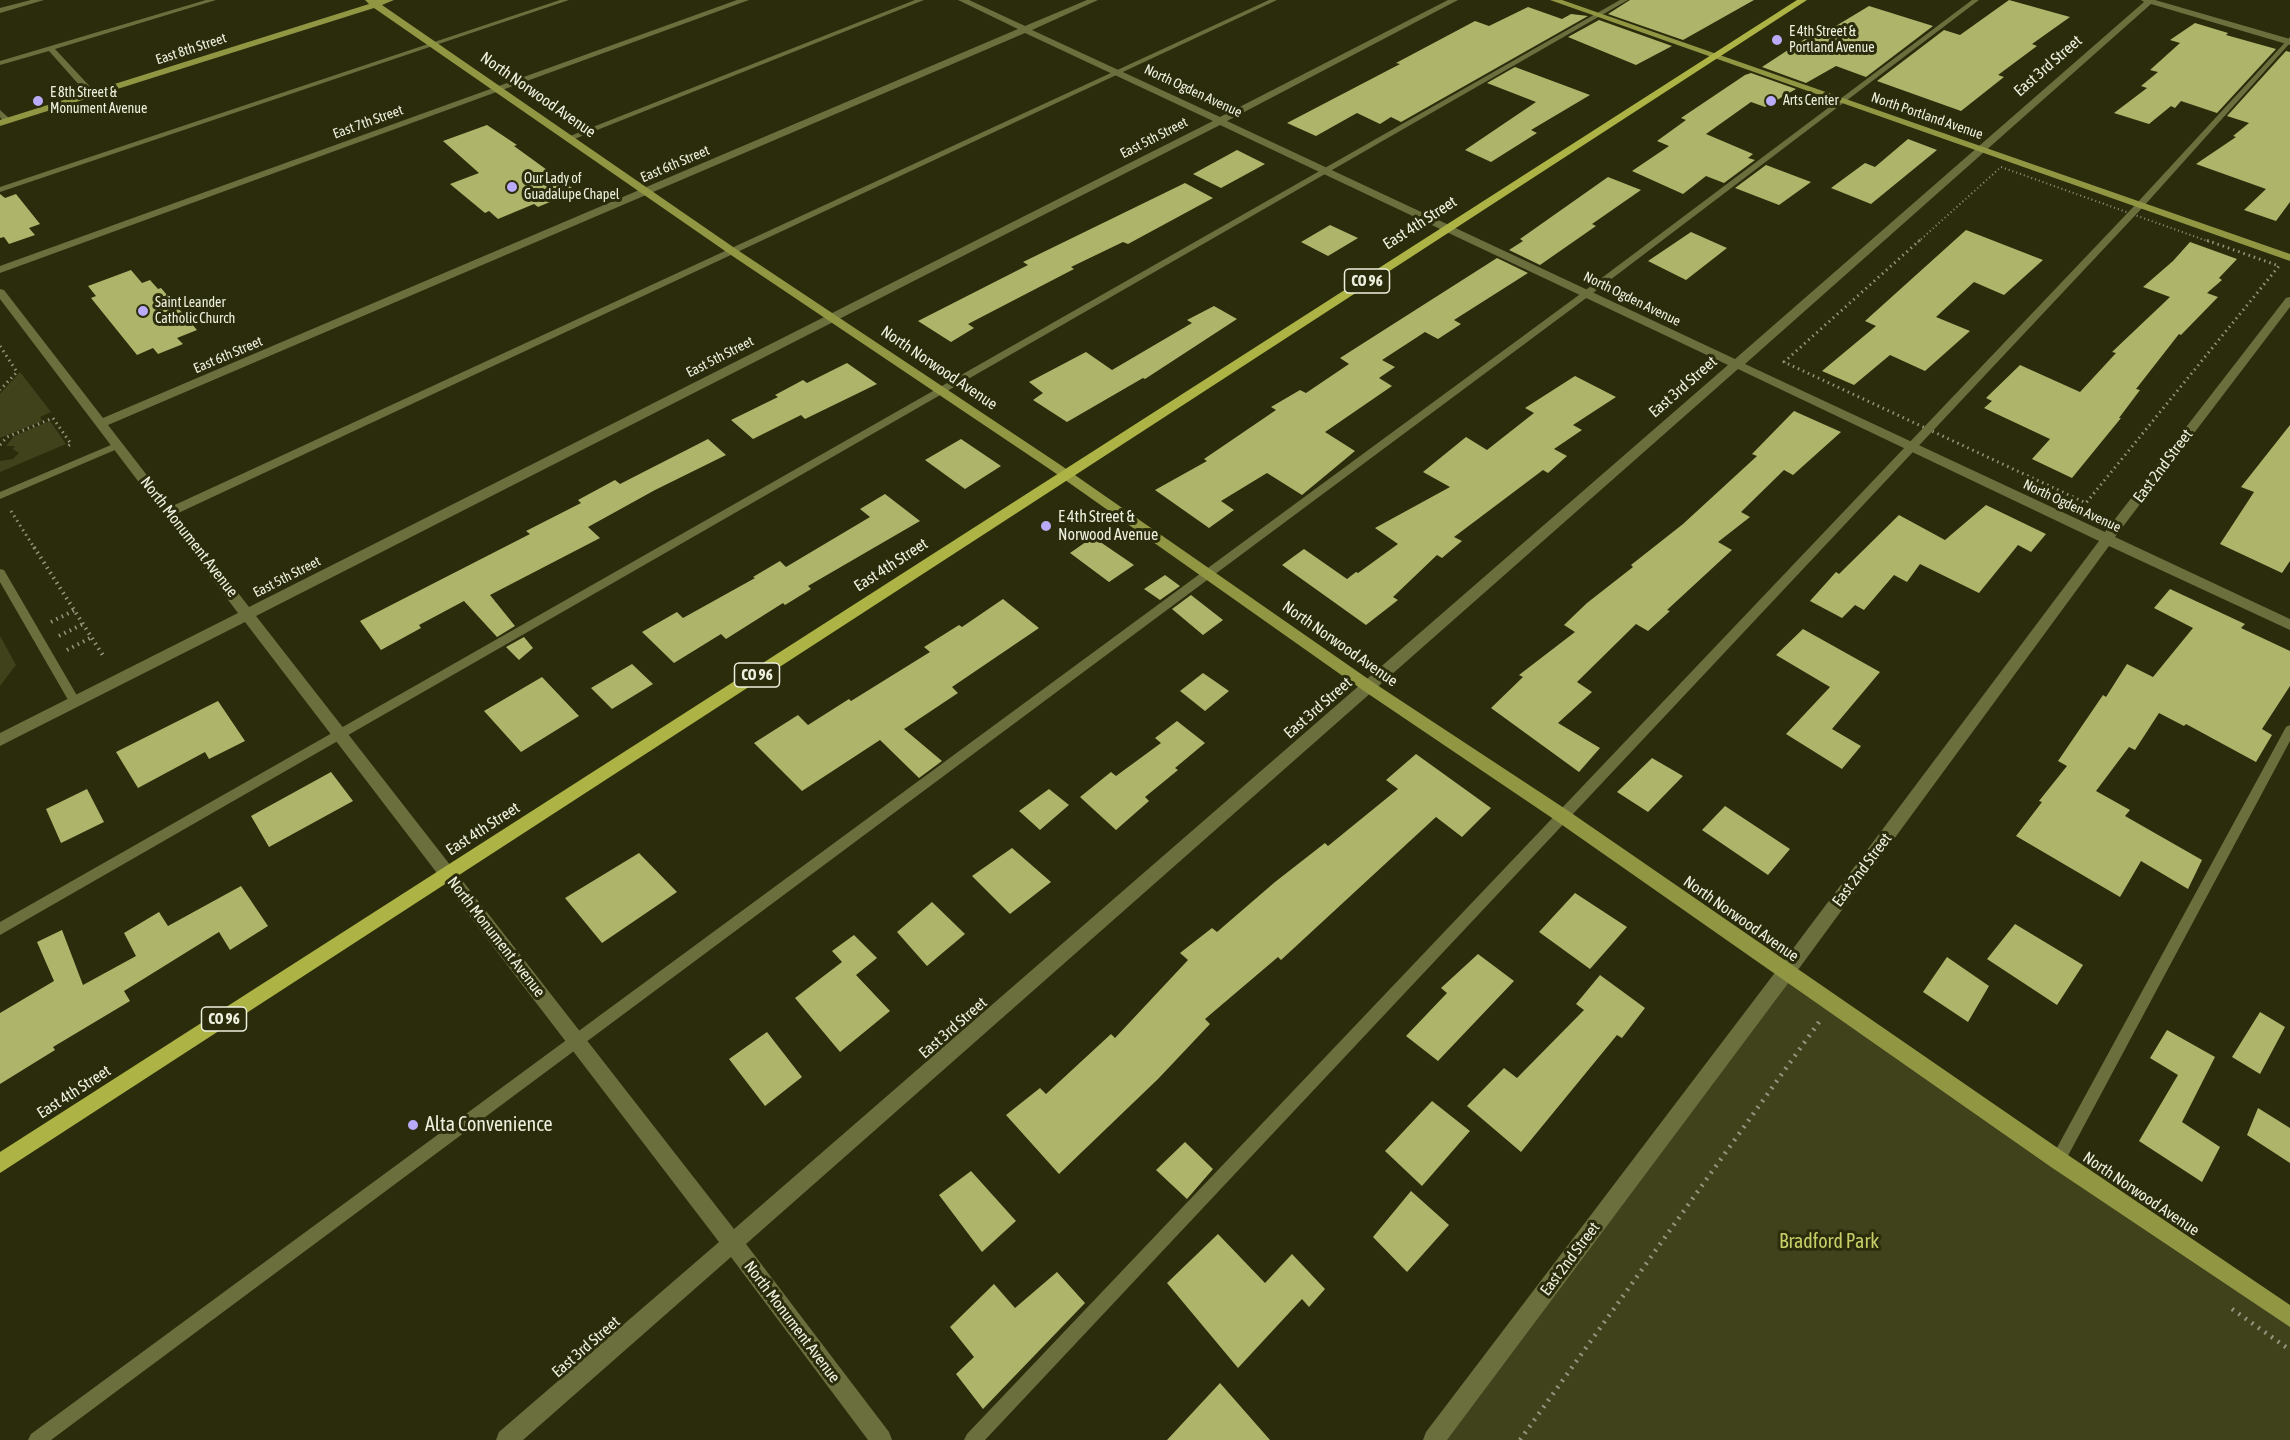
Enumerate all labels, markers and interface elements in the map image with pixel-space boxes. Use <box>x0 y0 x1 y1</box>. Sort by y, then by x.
place label: E 4th Street & Portland Avenue <box>1789 24 1875 56</box>
street label: East 8th Street <box>153 30 229 68</box>
street label: East 3rd Street <box>2010 31 2086 101</box>
marker: E 4th Street & Portland Avenue <box>1770 33 1784 47</box>
street label: North Norwood Avenue <box>477 48 599 142</box>
street label: North Ogden Avenue <box>1141 61 1245 121</box>
place label: E 8th Street & Monument Avenue <box>50 85 147 118</box>
street label: North Portland Avenue <box>1869 89 1985 143</box>
place label: Arts Center <box>1783 93 1839 109</box>
marker: E 8th Street & Monument Avenue <box>31 94 45 108</box>
marker: Arts Center <box>1764 94 1778 108</box>
street label: East 7th Street <box>331 102 405 142</box>
street label: East 5th Street <box>1117 114 1191 162</box>
street label: East 6th Street <box>638 142 712 186</box>
place label: Our Lady of Guadalupe Chapel <box>524 171 620 204</box>
marker: Our Lady of Guadalupe Chapel <box>505 180 519 194</box>
street label: East 4th Street <box>1380 192 1460 254</box>
street label: North Ogden Avenue <box>1581 268 1683 330</box>
road number: CO 96 <box>1344 269 1390 293</box>
place label: Saint Leander Catholic Church <box>155 295 235 328</box>
marker: Saint Leander Catholic Church <box>136 304 150 318</box>
street label: North Norwood Avenue <box>877 322 1001 414</box>
street label: East 6th Street <box>191 333 265 377</box>
street label: East 5th Street <box>683 333 757 381</box>
street label: East 3rd Street <box>1645 352 1721 422</box>
street label: East 2nd Street <box>2129 426 2197 506</box>
street label: North Monument Avenue <box>136 473 242 601</box>
street label: North Ogden Avenue <box>2020 476 2124 536</box>
place label: E 4th Street & Norwood Avenue <box>1058 507 1158 545</box>
marker: E 4th Street & Norwood Avenue <box>1039 519 1053 533</box>
street label: East 4th Street <box>851 534 931 596</box>
street label: East 5th Street <box>250 553 324 601</box>
street label: North Norwood Avenue <box>1279 597 1401 691</box>
road number: CO 96 <box>734 663 780 687</box>
street label: East 3rd Street <box>1280 673 1356 743</box>
street label: East 4th Street <box>443 798 523 860</box>
street label: East 2nd Street <box>1828 830 1896 910</box>
street label: North Norwood Avenue <box>1680 872 1802 966</box>
street label: North Monument Avenue <box>443 873 549 1001</box>
street label: East 3rd Street <box>915 993 991 1063</box>
road number: CO 96 <box>202 1007 246 1031</box>
street label: East 4th Street <box>34 1061 114 1123</box>
place label: Alta Convenience <box>425 1113 553 1137</box>
marker: Alta Convenience <box>406 1118 420 1132</box>
street label: North Norwood Avenue <box>2079 1148 2203 1240</box>
street label: East 2nd Street <box>1536 1219 1604 1299</box>
park label: Bradford Park <box>1779 1230 1879 1254</box>
street label: North Monument Avenue <box>740 1257 844 1387</box>
street label: East 3rd Street <box>548 1312 624 1382</box>

